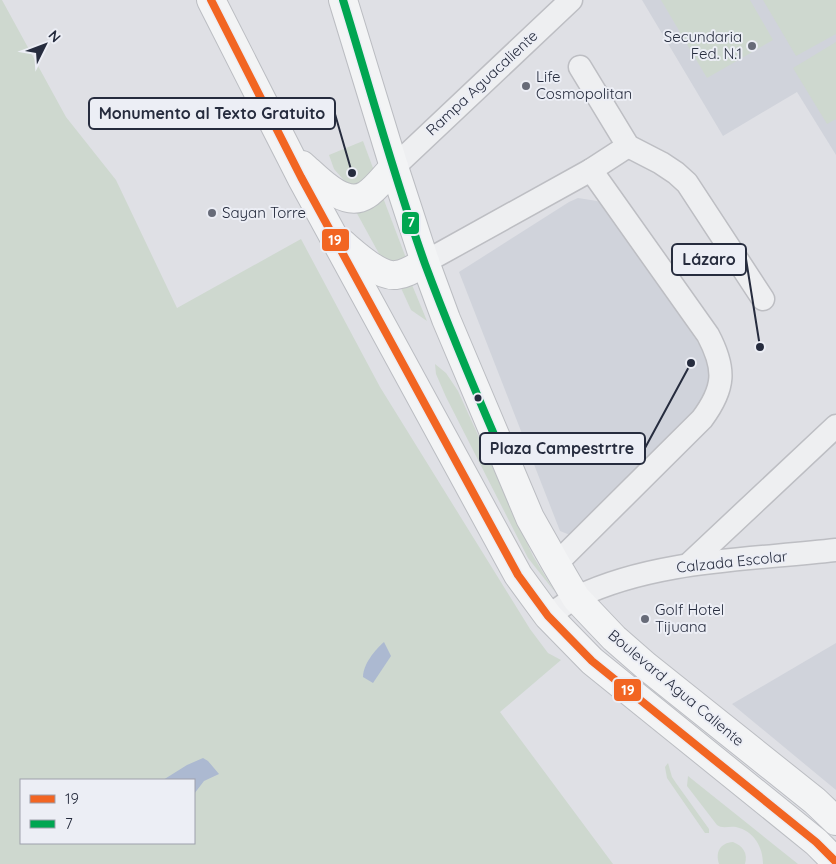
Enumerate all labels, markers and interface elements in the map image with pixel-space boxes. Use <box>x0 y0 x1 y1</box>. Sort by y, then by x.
north arrow <box>20 20 70 70</box>
text: N <box>45 26 65 46</box>
street label: Rampa Aguacaliente <box>422 26 541 139</box>
place label: Secundaria Fed. N.1 <box>664 27 742 63</box>
marker: Secundaria Fed. N.1 <box>746 40 758 52</box>
place label: Life Cosmopolitan <box>536 67 632 103</box>
marker: Life Cosmopolitan <box>520 80 532 92</box>
callout: Monumento al Texto Gratuito <box>89 98 335 129</box>
text: Monumento al Texto Gratuito <box>99 103 325 123</box>
place label: Sayan Torre <box>222 203 306 222</box>
marker: Sayan Torre <box>206 207 218 219</box>
line badge: 7 <box>401 211 420 235</box>
text: 7 <box>407 213 415 231</box>
line badge: 19 <box>321 228 350 252</box>
text: 19 <box>328 231 342 249</box>
callout: Lázaro <box>672 244 746 275</box>
text: Lázaro <box>682 249 736 269</box>
unlabelled marker <box>473 393 483 403</box>
callout: Plaza Campestrtre <box>480 433 645 464</box>
text: Plaza Campestrtre <box>490 438 634 458</box>
street label: Calzada Escolar <box>675 546 789 577</box>
place label: Golf Hotel Tijuana <box>655 600 724 636</box>
marker: Golf Hotel Tijuana <box>639 613 651 625</box>
street label: Boulevard Agua Caliente <box>605 625 748 750</box>
line badge: 19 <box>613 678 642 702</box>
text: 19 <box>621 681 635 699</box>
legend <box>20 779 195 844</box>
text: 19 <box>65 789 79 808</box>
text: 7 <box>65 814 73 833</box>

